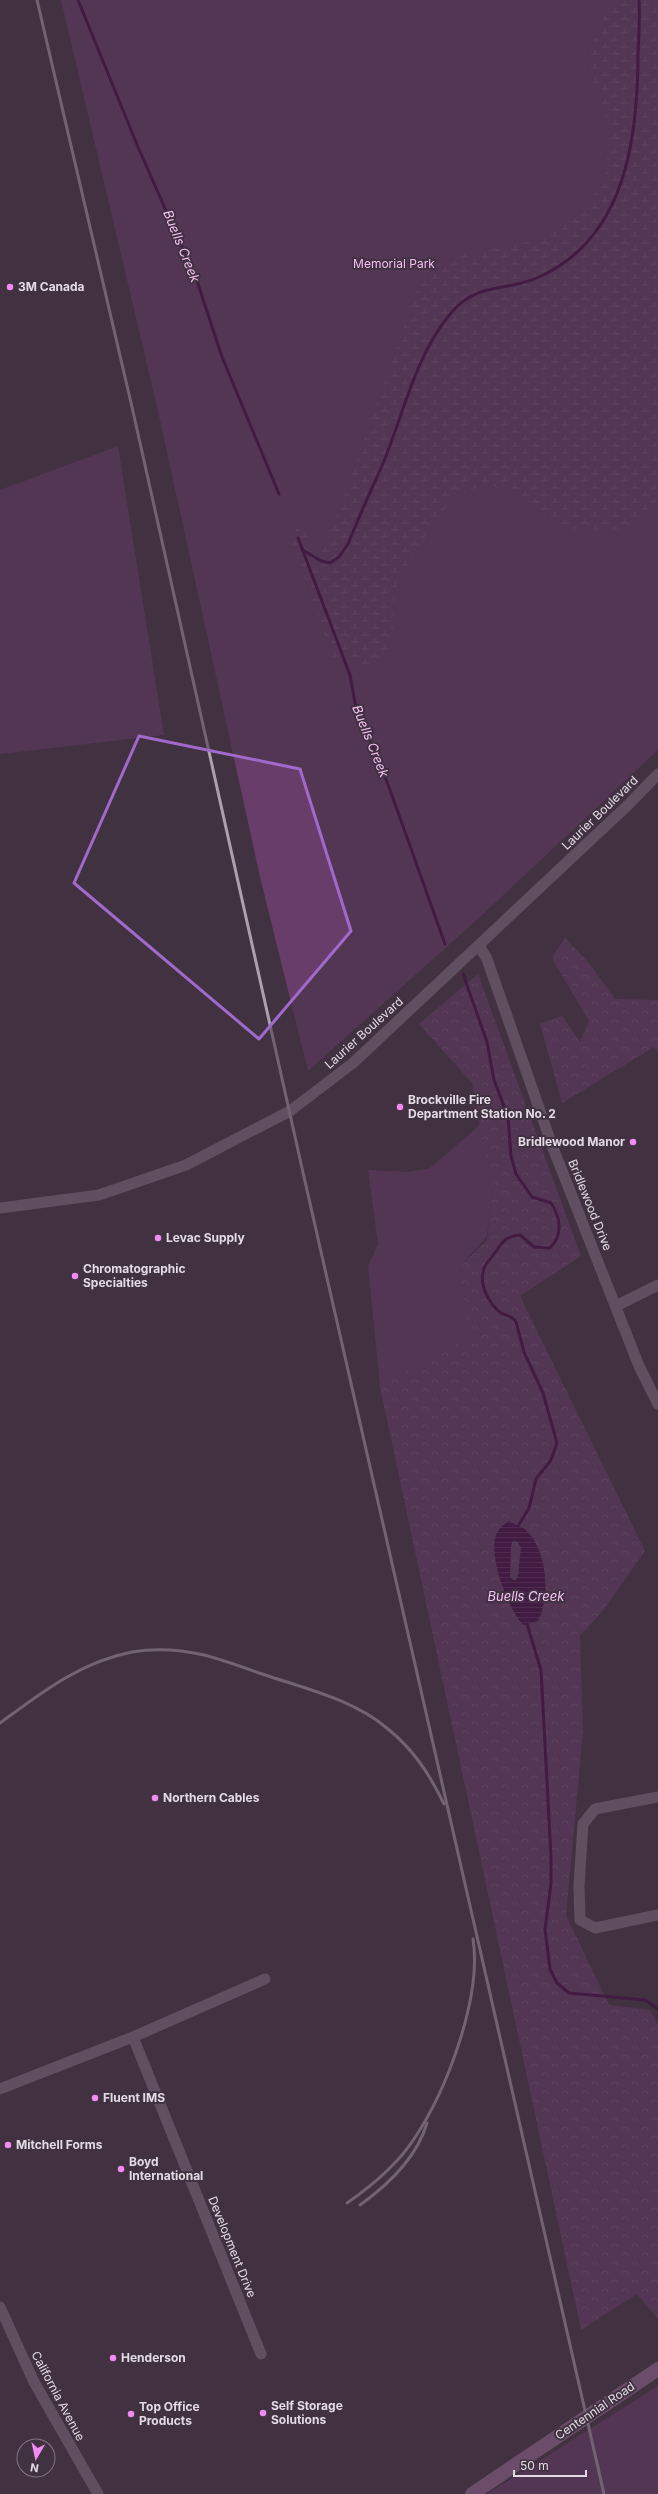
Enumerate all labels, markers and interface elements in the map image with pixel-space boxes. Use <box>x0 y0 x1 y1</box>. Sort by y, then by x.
water label: Buells Creek <box>160 207 204 285</box>
park label: Memorial Park <box>353 256 435 271</box>
place label: 3M Canada <box>18 279 85 294</box>
marker: 3M Canada <box>5 282 15 292</box>
water label: Buells Creek <box>349 702 393 780</box>
street label: Laurier Boulevard <box>558 773 641 853</box>
street label: Laurier Boulevard <box>321 994 406 1072</box>
place label: Brockville Fire Department Station No. 2 <box>408 1092 556 1121</box>
marker: Brockville Fire Department Station No. 2 <box>395 1102 405 1112</box>
place label: Bridlewood Manor <box>518 1134 625 1149</box>
marker: Bridlewood Manor <box>628 1137 638 1147</box>
street label: Bridlewood Drive <box>565 1157 616 1253</box>
place label: Levac Supply <box>166 1230 245 1245</box>
marker: Levac Supply <box>153 1233 163 1243</box>
place label: Chromatographic Specialties <box>83 1261 185 1290</box>
marker: Chromatographic Specialties <box>70 1271 80 1281</box>
water label: Buells Creek <box>488 1588 565 1604</box>
place label: Northern Cables <box>163 1790 260 1805</box>
marker: Northern Cables <box>150 1793 160 1803</box>
place label: Fluent IMS <box>103 2090 165 2105</box>
marker: Fluent IMS <box>90 2093 100 2103</box>
place label: Mitchell Forms <box>16 2137 103 2152</box>
marker: Mitchell Forms <box>3 2140 13 2150</box>
place label: Boyd International <box>129 2154 203 2183</box>
marker: Boyd International <box>116 2164 126 2174</box>
street label: Development Drive <box>205 2194 260 2300</box>
street label: California Avenue <box>28 2348 88 2443</box>
place label: Henderson <box>121 2350 186 2365</box>
marker: Henderson <box>108 2353 118 2363</box>
street label: Centennial Road <box>552 2378 637 2443</box>
place label: Self Storage Solutions <box>271 2398 343 2427</box>
place label: Top Office Products <box>139 2399 200 2428</box>
marker: Self Storage Solutions <box>258 2408 268 2418</box>
marker: Top Office Products <box>126 2409 136 2419</box>
north arrow <box>16 2438 56 2478</box>
scale bar <box>514 2452 586 2478</box>
text: 50 m <box>520 2458 549 2473</box>
text: N <box>29 2460 40 2475</box>

